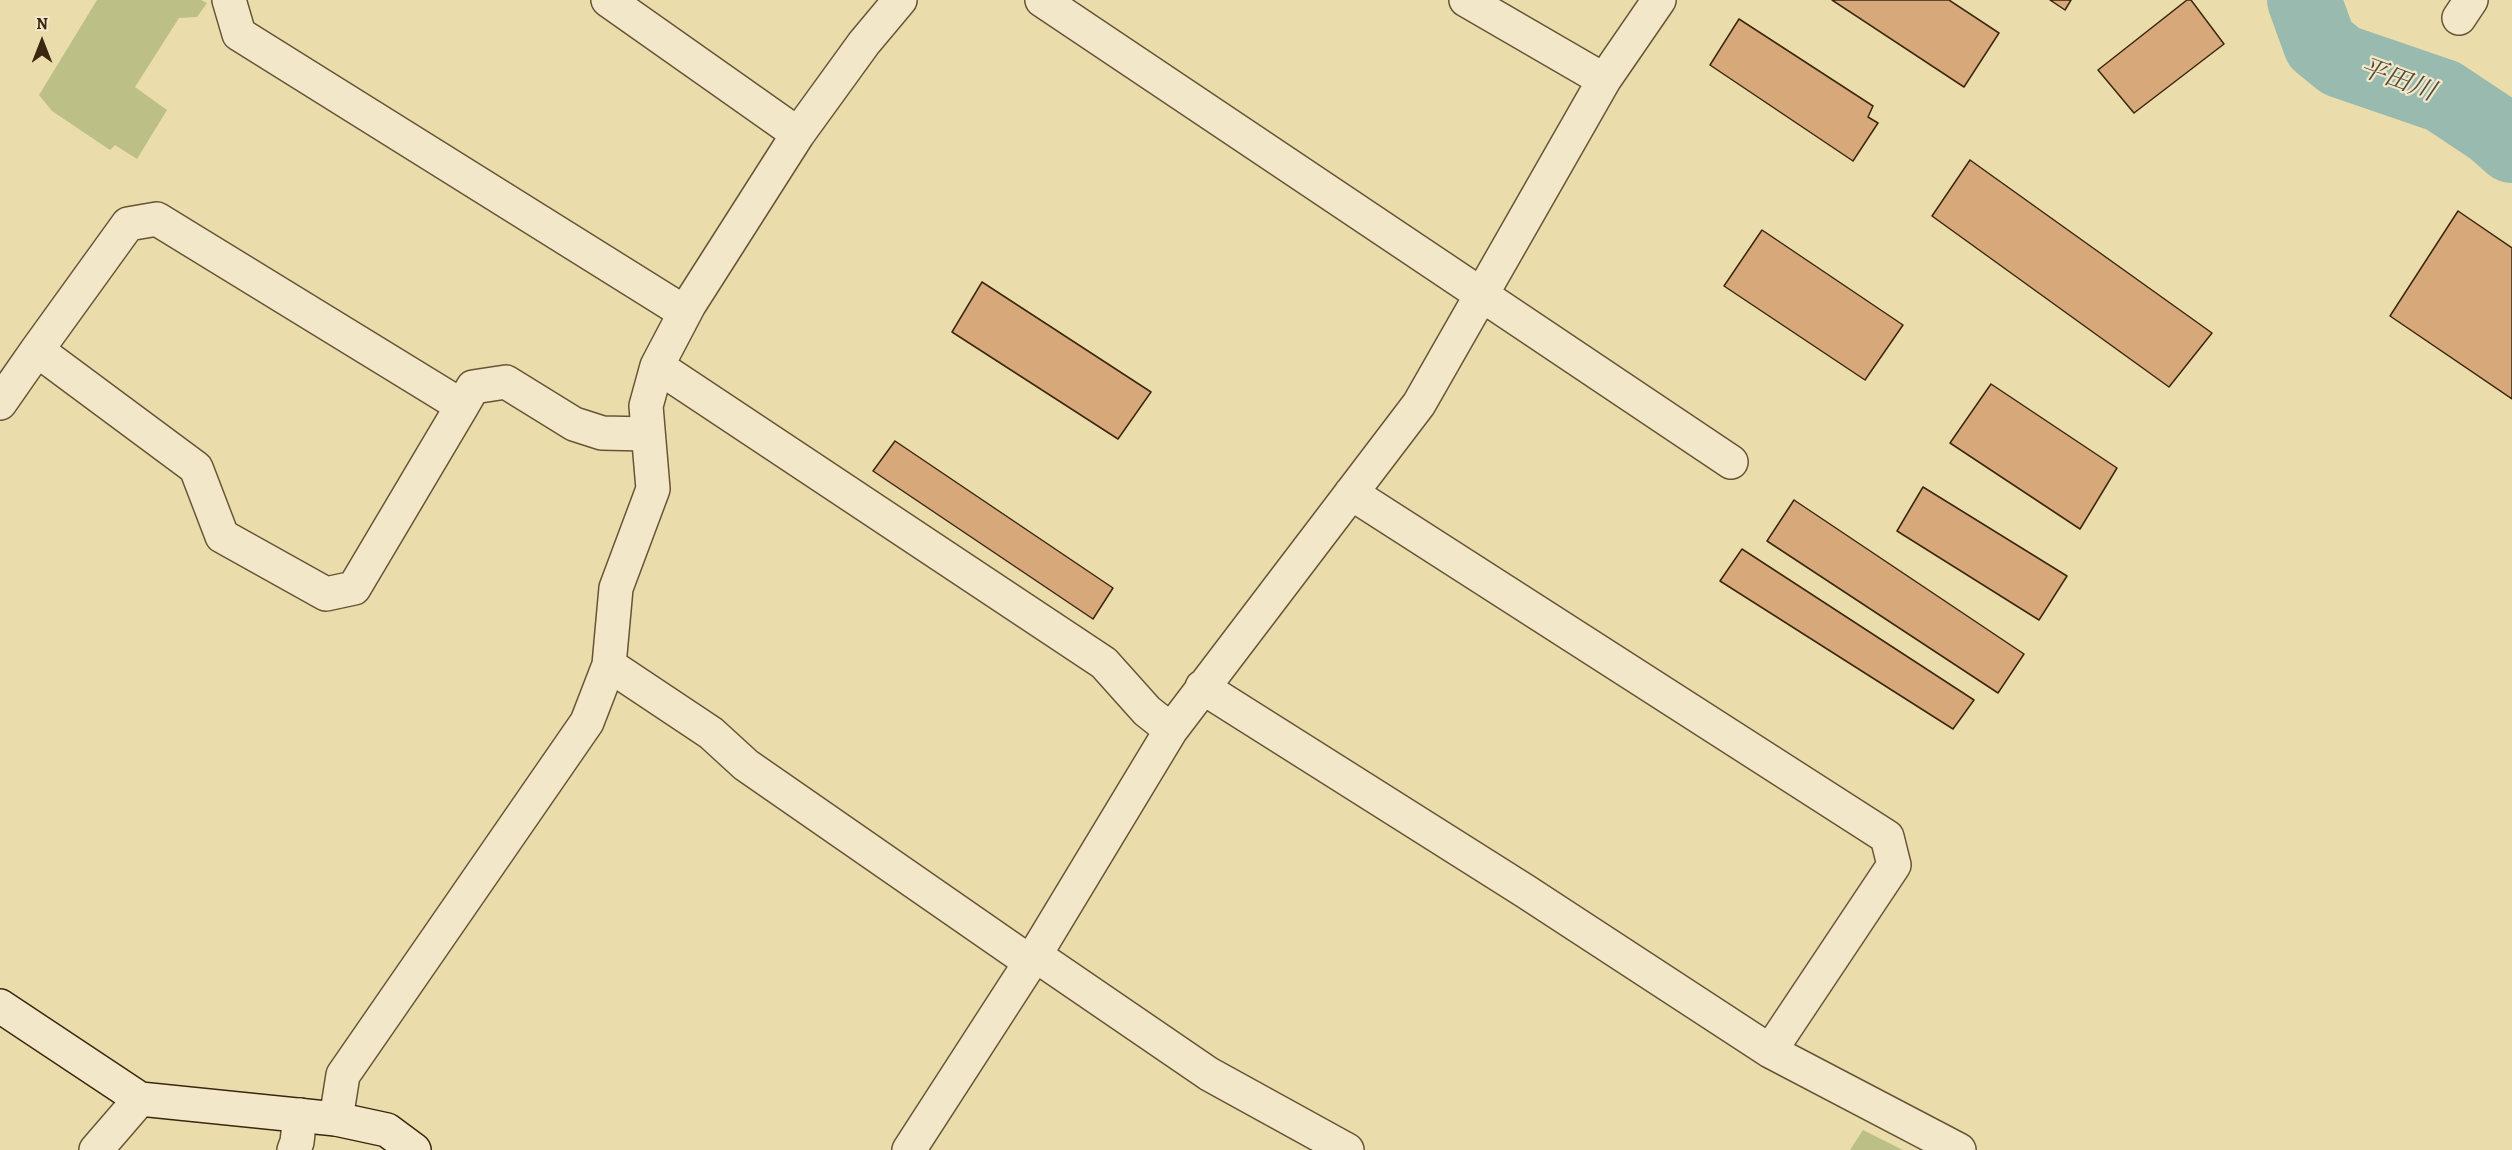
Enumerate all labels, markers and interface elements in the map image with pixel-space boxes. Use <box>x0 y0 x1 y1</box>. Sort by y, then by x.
north arrow <box>12 12 72 72</box>
text: N <box>36 13 48 35</box>
water label: 平田川 <box>2355 53 2439 109</box>

